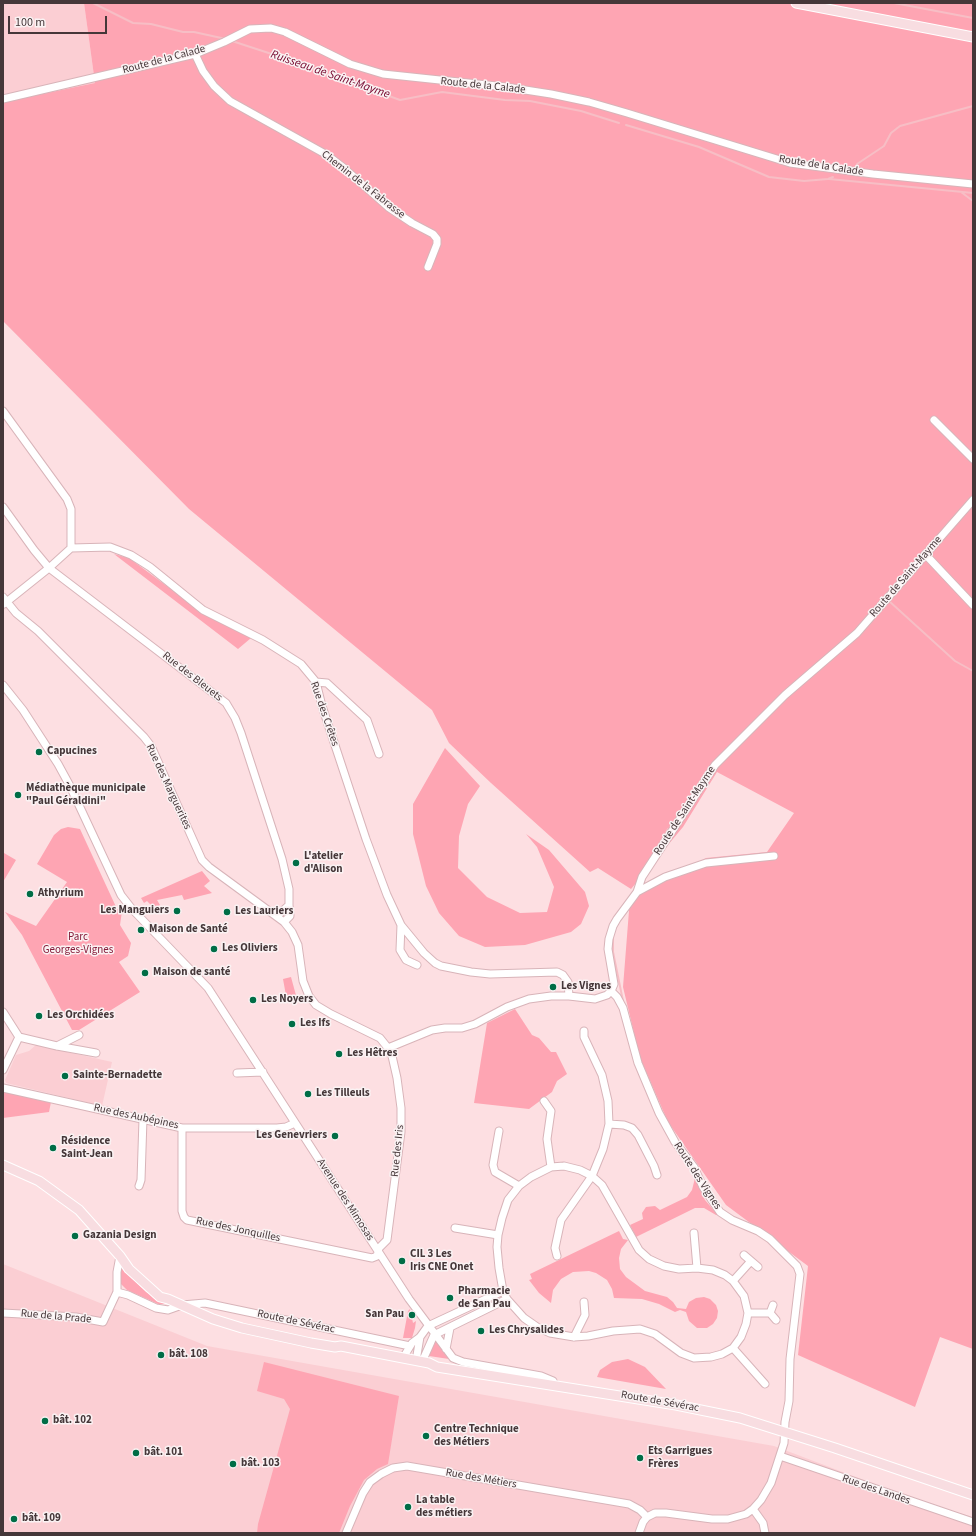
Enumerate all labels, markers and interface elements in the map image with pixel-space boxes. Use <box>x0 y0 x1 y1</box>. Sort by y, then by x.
scale bar <box>10 8 109 34</box>
text: 100 m <box>15 14 45 31</box>
street label: Route de la Calade <box>121 43 207 77</box>
water label: Ruisseau de Saint-Mayme <box>268 48 392 102</box>
street label: Route de la Calade <box>440 75 526 97</box>
street label: Chemin de la Fabrasse <box>319 148 407 222</box>
street label: Route de la Calade <box>778 153 864 179</box>
street label: Route de Saint-Mayme <box>867 534 945 620</box>
street label: Rue des Bleuets <box>159 649 225 705</box>
street label: Rue des Crêtes <box>307 680 341 748</box>
street label: Rue des Marguerites <box>142 742 194 832</box>
place label: Capucines <box>47 745 97 759</box>
marker: Capucines <box>34 747 44 757</box>
street label: Route de Saint-Mayme <box>651 764 719 858</box>
place label: Médiathèque municipale "Paul Géraldini" <box>26 782 146 808</box>
marker: Médiathèque municipale "Paul Géraldini" <box>13 790 23 800</box>
place label: L'atelier d'Alison <box>304 850 343 876</box>
marker: L'atelier d'Alison <box>291 858 301 868</box>
place label: Athyrium <box>38 887 83 901</box>
marker: Athyrium <box>25 889 35 899</box>
place label: Les Manguiers <box>100 904 169 918</box>
place label: Les Lauriers <box>235 905 293 919</box>
marker: Les Manguiers <box>172 906 182 916</box>
marker: Les Lauriers <box>222 907 232 917</box>
place label: Maison de Santé <box>149 923 228 937</box>
marker: Maison de Santé <box>136 925 146 935</box>
park label: Parc Georges-Vignes <box>43 931 113 957</box>
place label: Les Oliviers <box>222 942 278 956</box>
marker: Les Oliviers <box>209 944 219 954</box>
place label: Maison de santé <box>153 966 231 980</box>
marker: Maison de santé <box>140 968 150 978</box>
place label: Les Vignes <box>561 980 611 994</box>
marker: Les Vignes <box>548 982 558 992</box>
place label: Les Noyers <box>261 993 313 1007</box>
marker: Les Noyers <box>248 995 258 1005</box>
place label: Les Orchidées <box>47 1009 114 1023</box>
marker: Les Orchidées <box>34 1011 44 1021</box>
place label: Les Ifs <box>300 1017 330 1031</box>
marker: Les Ifs <box>287 1019 297 1029</box>
place label: Les Hêtres <box>347 1047 397 1061</box>
marker: Les Hêtres <box>334 1049 344 1059</box>
place label: Sainte-Bernadette <box>73 1069 162 1083</box>
marker: Sainte-Bernadette <box>60 1071 70 1081</box>
place label: Les Tilleuls <box>316 1087 370 1101</box>
marker: Les Tilleuls <box>303 1089 313 1099</box>
street label: Rue des Aubépines <box>92 1102 180 1132</box>
street label: Rue des Iris <box>389 1124 407 1178</box>
place label: Les Genevriers <box>256 1129 327 1143</box>
marker: Les Genevriers <box>330 1131 340 1141</box>
place label: Résidence Saint-Jean <box>61 1135 113 1161</box>
street label: Route des Vignes <box>670 1140 724 1212</box>
marker: Résidence Saint-Jean <box>48 1143 58 1153</box>
street label: Avenue des Mimosas <box>314 1157 376 1243</box>
street label: Rue des Jonquilles <box>195 1215 281 1245</box>
place label: Gazania Design <box>83 1229 157 1243</box>
marker: Gazania Design <box>70 1231 80 1241</box>
place label: CIL 3 Les Iris CNE Onet <box>410 1248 473 1274</box>
marker: CIL 3 Les Iris CNE Onet <box>397 1256 407 1266</box>
place label: Pharmacie de San Pau <box>458 1285 511 1311</box>
marker: Pharmacie de San Pau <box>445 1293 455 1303</box>
street label: Rue de la Prade <box>20 1307 92 1327</box>
street label: Route de Sévérac <box>256 1307 336 1337</box>
place label: San Pau <box>365 1308 404 1322</box>
marker: San Pau <box>407 1310 417 1320</box>
place label: Les Chrysalides <box>489 1324 564 1338</box>
marker: Les Chrysalides <box>476 1326 486 1336</box>
place label: bât. 108 <box>169 1348 208 1362</box>
marker: bât. 108 <box>156 1350 166 1360</box>
street label: Route de Sévérac <box>620 1389 700 1415</box>
place label: bât. 102 <box>53 1414 92 1428</box>
marker: bât. 102 <box>40 1416 50 1426</box>
place label: Centre Technique des Métiers <box>434 1423 519 1449</box>
marker: Centre Technique des Métiers <box>421 1431 431 1441</box>
place label: Ets Garrigues Frères <box>648 1445 712 1471</box>
place label: bât. 101 <box>144 1446 183 1460</box>
marker: bât. 101 <box>131 1448 141 1458</box>
marker: Ets Garrigues Frères <box>635 1453 645 1463</box>
place label: bât. 103 <box>241 1457 280 1471</box>
marker: bât. 103 <box>228 1459 238 1469</box>
street label: Rue des Métiers <box>444 1466 518 1492</box>
street label: Rue des Landes <box>840 1472 912 1508</box>
place label: La table des métiers <box>416 1494 472 1520</box>
marker: La table des métiers <box>403 1502 413 1512</box>
place label: bât. 109 <box>22 1512 61 1526</box>
marker: bât. 109 <box>9 1514 19 1524</box>

